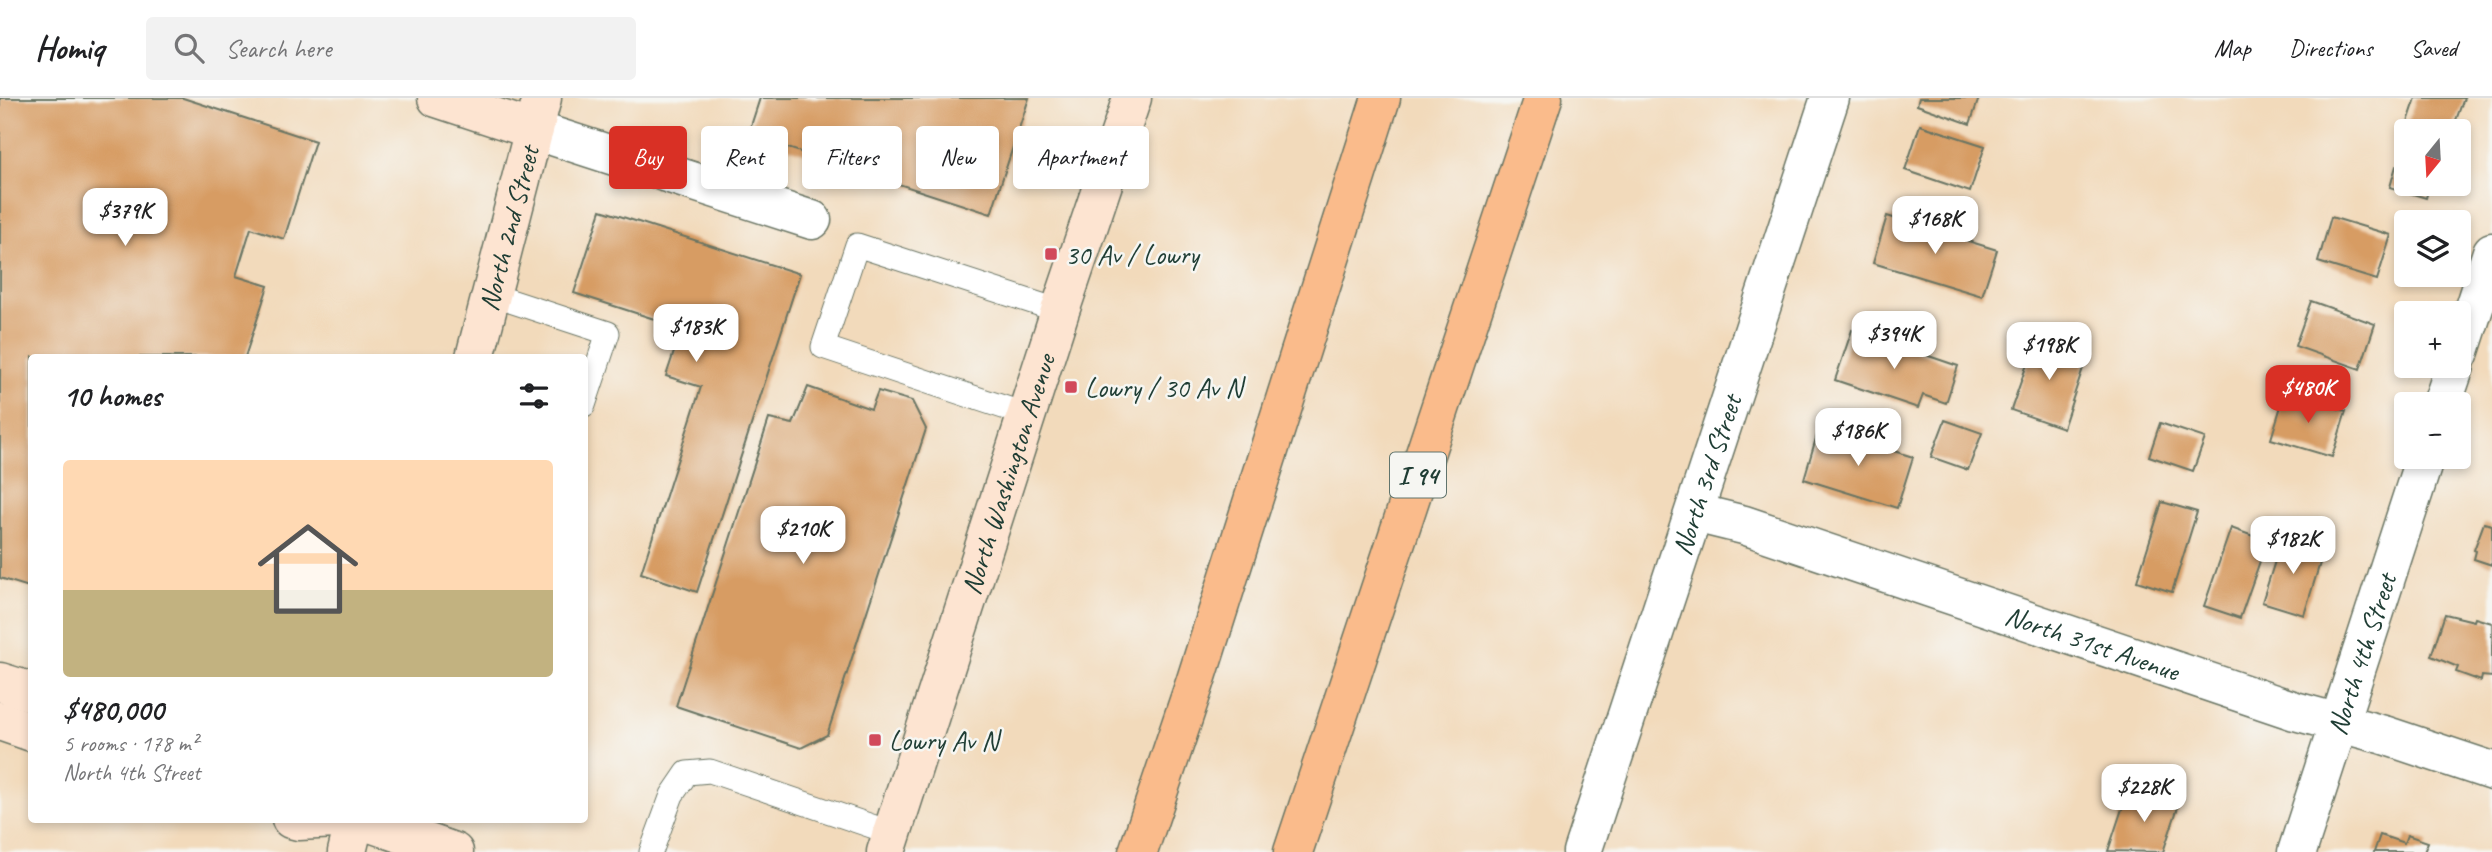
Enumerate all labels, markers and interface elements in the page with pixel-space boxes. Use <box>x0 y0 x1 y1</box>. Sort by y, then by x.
search box <box>146 17 636 80</box>
text: Homiq <box>35 27 104 69</box>
icon: search <box>170 29 208 67</box>
text: Search here <box>226 32 331 65</box>
text: Map <box>2214 33 2251 63</box>
text: Directions <box>2289 33 2372 63</box>
text: Saved <box>2410 33 2457 63</box>
north arrow <box>2394 119 2471 196</box>
map controls <box>2394 119 2471 469</box>
chip: Buy <box>609 126 687 189</box>
chip: Rent <box>701 126 788 189</box>
chip: Filters <box>802 126 902 189</box>
chip: New <box>916 126 999 189</box>
chip: Apartment <box>1013 126 1149 189</box>
street label: North 2nd Street <box>471 140 548 315</box>
pin: $379K <box>76 188 174 248</box>
text: $379K <box>99 196 151 225</box>
pin: $168K <box>1886 197 1984 256</box>
text: $168K <box>1908 204 1962 233</box>
button: layers <box>2394 210 2471 287</box>
place label: 30 Av / Lowry <box>1065 237 1201 272</box>
marker: 30 Av / Lowry <box>1043 246 1059 262</box>
button: + <box>2394 301 2471 378</box>
pin: $183K <box>647 304 745 364</box>
text: $183K <box>669 312 723 341</box>
pin: $394K <box>1845 312 1943 371</box>
text: $394K <box>1868 319 1920 348</box>
pin: $198K <box>2000 322 2098 382</box>
text: $198K <box>2023 330 2075 359</box>
street label: North Washington Avenue <box>953 348 1064 599</box>
pin: $480K <box>2259 366 2357 425</box>
place label: Lowry / 30 Av N <box>1085 370 1246 405</box>
text: $480K <box>2281 373 2335 402</box>
text: 10 homes <box>63 377 161 415</box>
icon: filters <box>515 377 553 415</box>
marker: Lowry / 30 Av N <box>1063 379 1079 395</box>
street label: North 3rd Street <box>1664 388 1750 560</box>
button: − <box>2394 392 2471 469</box>
pin: $186K <box>1809 408 1907 468</box>
text: $186K <box>1831 416 1885 445</box>
road number: I 94 <box>1390 452 1446 498</box>
icon: home <box>245 506 371 632</box>
pin: $210K <box>754 506 852 566</box>
text: $210K <box>776 514 830 543</box>
pin: $182K <box>2244 517 2342 576</box>
text: $182K <box>2266 524 2320 553</box>
street label: North 4th Street <box>2319 567 2405 739</box>
street label: North 31st Avenue <box>2001 598 2185 689</box>
text: $480,000 <box>63 691 163 729</box>
place label: Lowry Av N <box>889 723 1002 758</box>
text: 5 rooms · 178 m² <box>63 729 198 758</box>
marker: Lowry Av N <box>867 732 883 748</box>
text: North 4th Street <box>63 758 200 787</box>
pin: $228K <box>2095 764 2193 824</box>
text: $228K <box>2117 772 2171 801</box>

